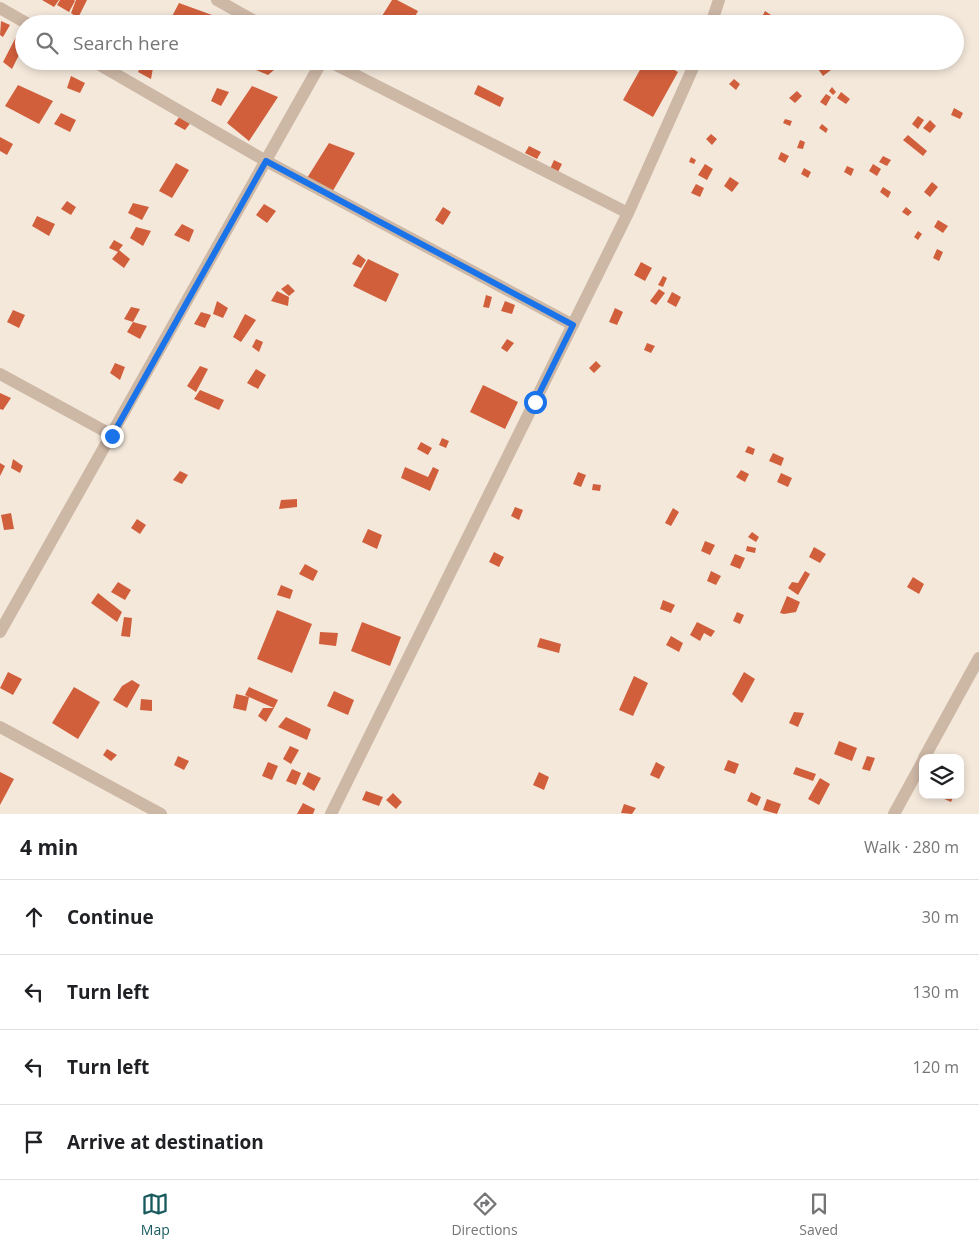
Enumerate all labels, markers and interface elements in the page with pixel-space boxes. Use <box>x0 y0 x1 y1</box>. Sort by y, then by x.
search box <box>15 15 964 70</box>
icon: search <box>33 29 61 57</box>
text: Search here <box>73 30 179 56</box>
route start <box>524 391 547 414</box>
route end <box>101 425 124 448</box>
map controls <box>919 754 964 799</box>
button: layers <box>919 754 964 799</box>
text: 4 min <box>20 833 78 861</box>
text: Walk · 280 m <box>864 836 959 858</box>
icon: ahead <box>20 903 48 931</box>
text: Continue <box>67 904 154 930</box>
text: 30 m <box>922 906 959 928</box>
icon: left <box>20 978 48 1006</box>
text: Turn left <box>67 979 149 1005</box>
text: 130 m <box>913 981 959 1003</box>
icon: left <box>20 1053 48 1081</box>
text: Turn left <box>67 1054 149 1080</box>
text: 120 m <box>913 1056 959 1078</box>
icon: arrive <box>20 1128 48 1156</box>
text: Arrive at destination <box>67 1129 264 1155</box>
tab: Map <box>141 1190 170 1239</box>
tab: Directions <box>451 1190 518 1239</box>
tab: Saved <box>799 1190 838 1239</box>

